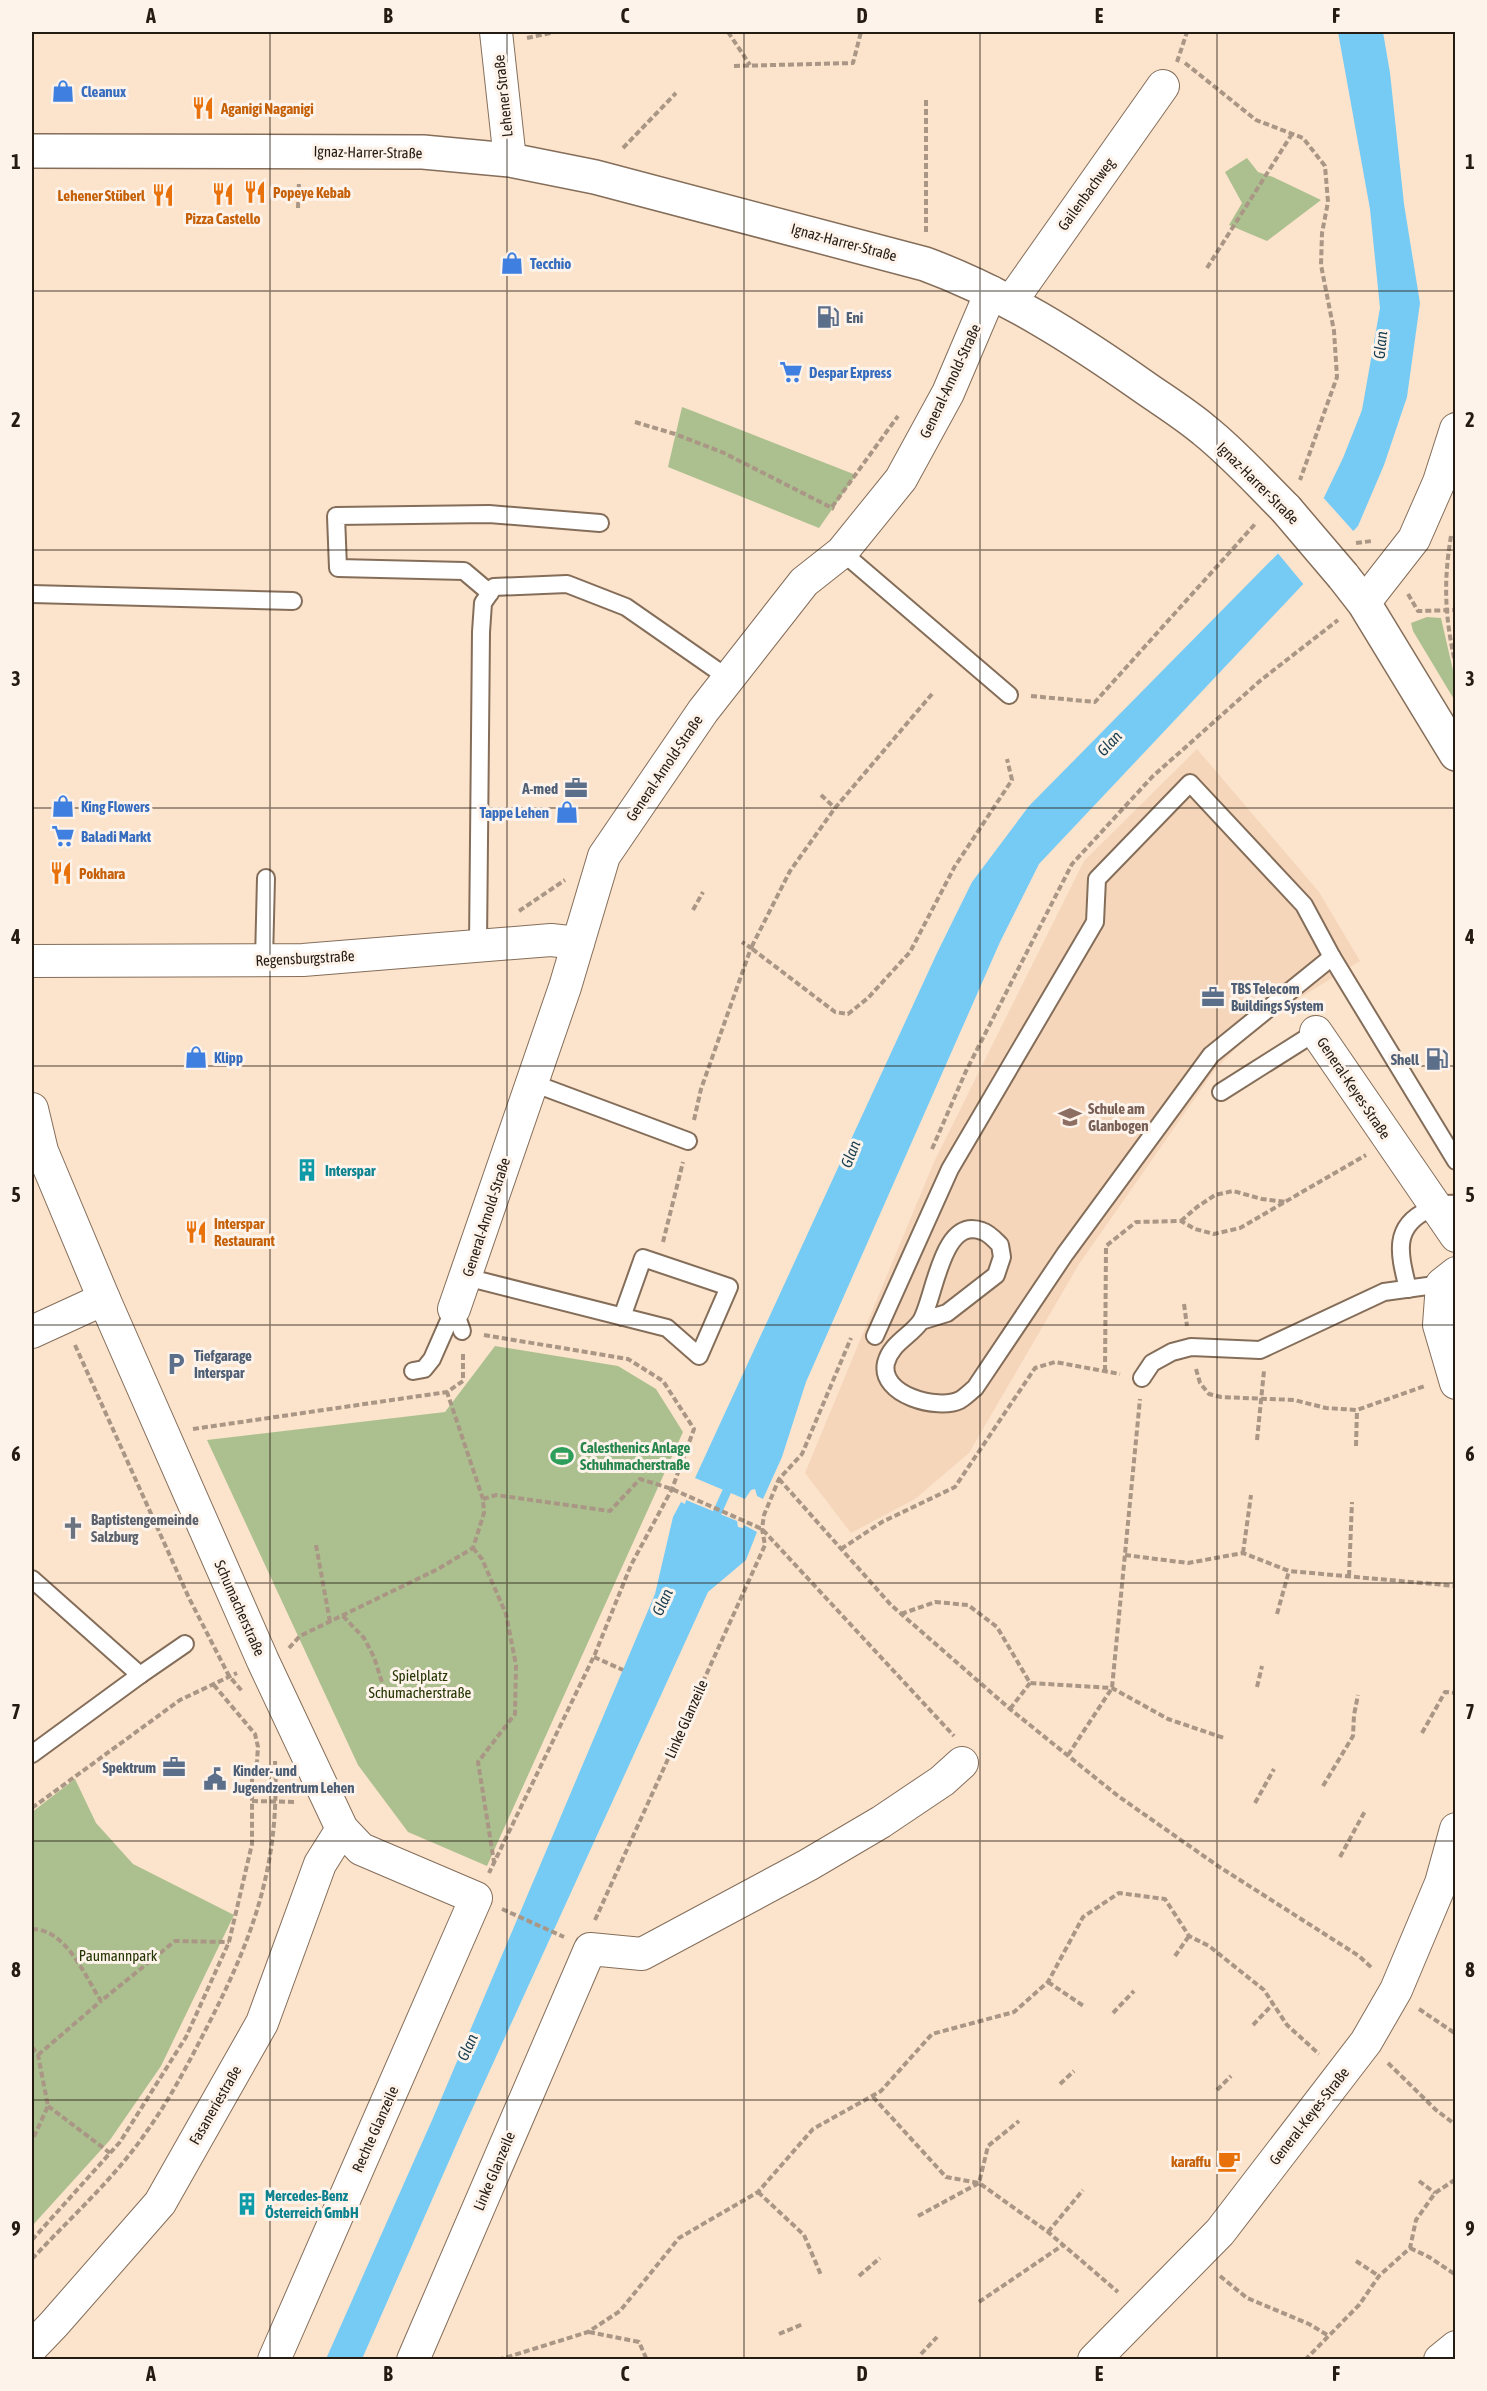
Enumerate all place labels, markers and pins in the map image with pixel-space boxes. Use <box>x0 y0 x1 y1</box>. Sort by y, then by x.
shop icon: Cleanux <box>50 78 76 104</box>
place label: Cleanux <box>81 83 126 100</box>
restaurant icon: Aganigi Naganigi <box>190 95 216 121</box>
place label: Aganigi Naganigi <box>220 100 314 117</box>
restaurant icon: Popeye Kebab <box>242 179 268 205</box>
restaurant icon: Pizza Castello <box>210 181 236 207</box>
restaurant icon: Lehener Stüberl <box>150 182 176 208</box>
place label: Popeye Kebab <box>273 184 351 201</box>
place label: Lehener Stüberl <box>58 187 146 204</box>
place label: Pizza Castello <box>185 210 261 227</box>
shop icon: Tecchio <box>499 250 525 276</box>
place label: Tecchio <box>530 255 571 272</box>
fuel station icon: Eni <box>815 304 841 330</box>
place label: Eni <box>846 309 863 326</box>
supermarket icon: Despar Express <box>778 359 804 385</box>
place label: Despar Express <box>809 364 892 381</box>
office icon: A-med <box>563 775 589 801</box>
place label: A-med <box>521 780 558 797</box>
shop icon: King Flowers <box>50 793 76 819</box>
place label: King Flowers <box>81 798 150 815</box>
shop icon: Tappe Lehen <box>554 799 580 825</box>
place label: Tappe Lehen <box>479 804 549 821</box>
supermarket icon: Baladi Markt <box>50 823 76 849</box>
place label: Baladi Markt <box>81 828 152 845</box>
restaurant icon: Pokhara <box>48 860 74 886</box>
place label: Pokhara <box>79 865 125 882</box>
place label: TBS Telecom Buildings System <box>1231 980 1324 1014</box>
office icon: TBS Telecom Buildings System <box>1200 984 1226 1010</box>
shop icon: Klipp <box>183 1044 209 1070</box>
fuel station icon: Shell <box>1424 1046 1450 1072</box>
place label: Klipp <box>214 1049 243 1066</box>
place label: Shell <box>1391 1051 1420 1068</box>
place label: Schule am Glanbogen <box>1088 1100 1149 1134</box>
school or university icon: Schule am Glanbogen <box>1057 1104 1083 1130</box>
building icon: Interspar <box>294 1157 320 1183</box>
place label: Interspar <box>325 1162 376 1179</box>
place label: Interspar Restaurant <box>214 1215 276 1249</box>
restaurant icon: Interspar Restaurant <box>183 1219 209 1245</box>
place label: Tiefgarage Interspar <box>194 1347 252 1381</box>
parking icon: Tiefgarage Interspar <box>163 1351 189 1377</box>
place label: Calesthenics Anlage Schuhmacherstraße <box>580 1439 690 1473</box>
sports icon: Calesthenics Anlage Schuhmacherstraße <box>549 1443 575 1469</box>
place label: Baptistengemeinde Salzburg <box>91 1511 199 1545</box>
church icon: Baptistengemeinde Salzburg <box>60 1515 86 1541</box>
office icon: Spektrum <box>161 1754 187 1780</box>
place label: Spektrum <box>102 1759 156 1776</box>
place label: Kinder- und Jugendzentrum Lehen <box>232 1762 355 1796</box>
public building icon: Kinder- und Jugendzentrum Lehen <box>202 1766 228 1792</box>
cafe icon: karaffu <box>1216 2148 1242 2174</box>
place label: karaffu <box>1171 2153 1211 2170</box>
place label: Mercedes-Benz Österreich GmbH <box>265 2187 359 2221</box>
building icon: Mercedes-Benz Österreich GmbH <box>234 2191 260 2217</box>

